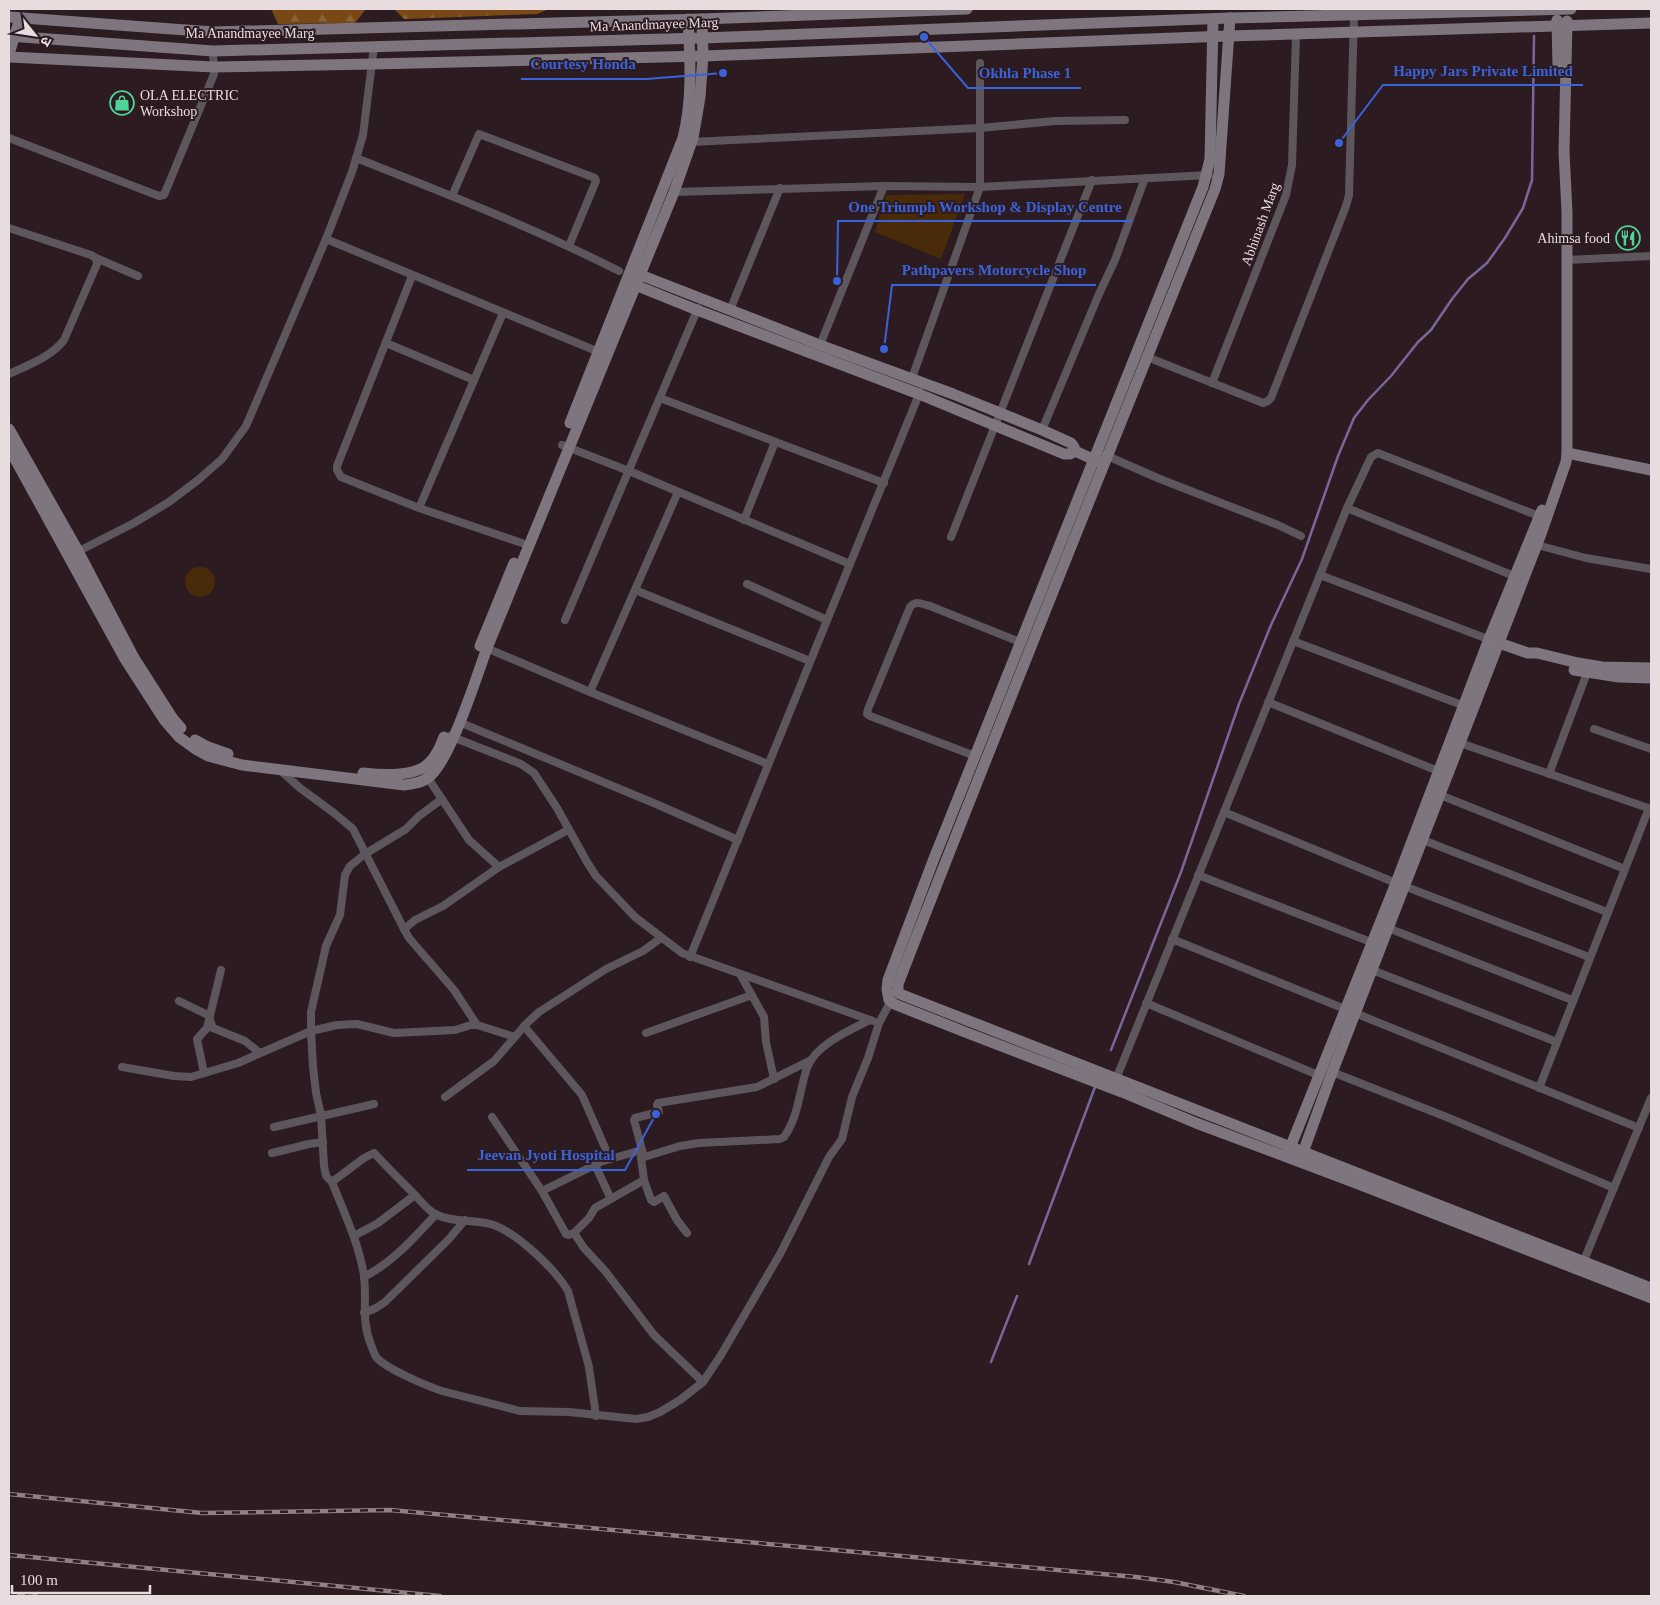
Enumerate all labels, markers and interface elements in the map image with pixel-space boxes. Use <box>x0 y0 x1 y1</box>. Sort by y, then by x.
north arrow <box>10 10 60 60</box>
street label: Ma Anandmayee Marg <box>589 15 719 34</box>
street label: Ma Anandmayee Marg <box>186 26 314 41</box>
text: उ <box>37 34 54 49</box>
callout: Courtesy Honda <box>521 49 646 79</box>
callout: Happy Jars Private Limited <box>1383 55 1583 85</box>
text: Courtesy Honda <box>530 56 636 72</box>
callout: Okhla Phase 1 <box>968 58 1081 88</box>
text: Happy Jars Private Limited <box>1393 63 1573 79</box>
text: Okhla Phase 1 <box>979 65 1071 81</box>
place label: OLA ELECTRIC Workshop <box>140 88 238 119</box>
shop icon: OLA ELECTRIC Workshop <box>109 90 135 116</box>
street label: Abhinash Marg <box>1239 181 1282 268</box>
callout: One Triumph Workshop & Display Centre <box>838 191 1132 221</box>
text: One Triumph Workshop & Display Centre <box>848 199 1122 215</box>
restaurant icon: Ahimsa food <box>1615 225 1641 251</box>
place label: Ahimsa food <box>1537 231 1610 246</box>
callout: Pathpavers Motorcycle Shop <box>892 255 1096 285</box>
text: Pathpavers Motorcycle Shop <box>902 262 1086 278</box>
callout: Jeevan Jyoti Hospital <box>467 1140 625 1170</box>
text: Jeevan Jyoti Hospital <box>477 1147 615 1163</box>
scale bar <box>12 1562 150 1594</box>
text: 100 m <box>20 1572 58 1588</box>

